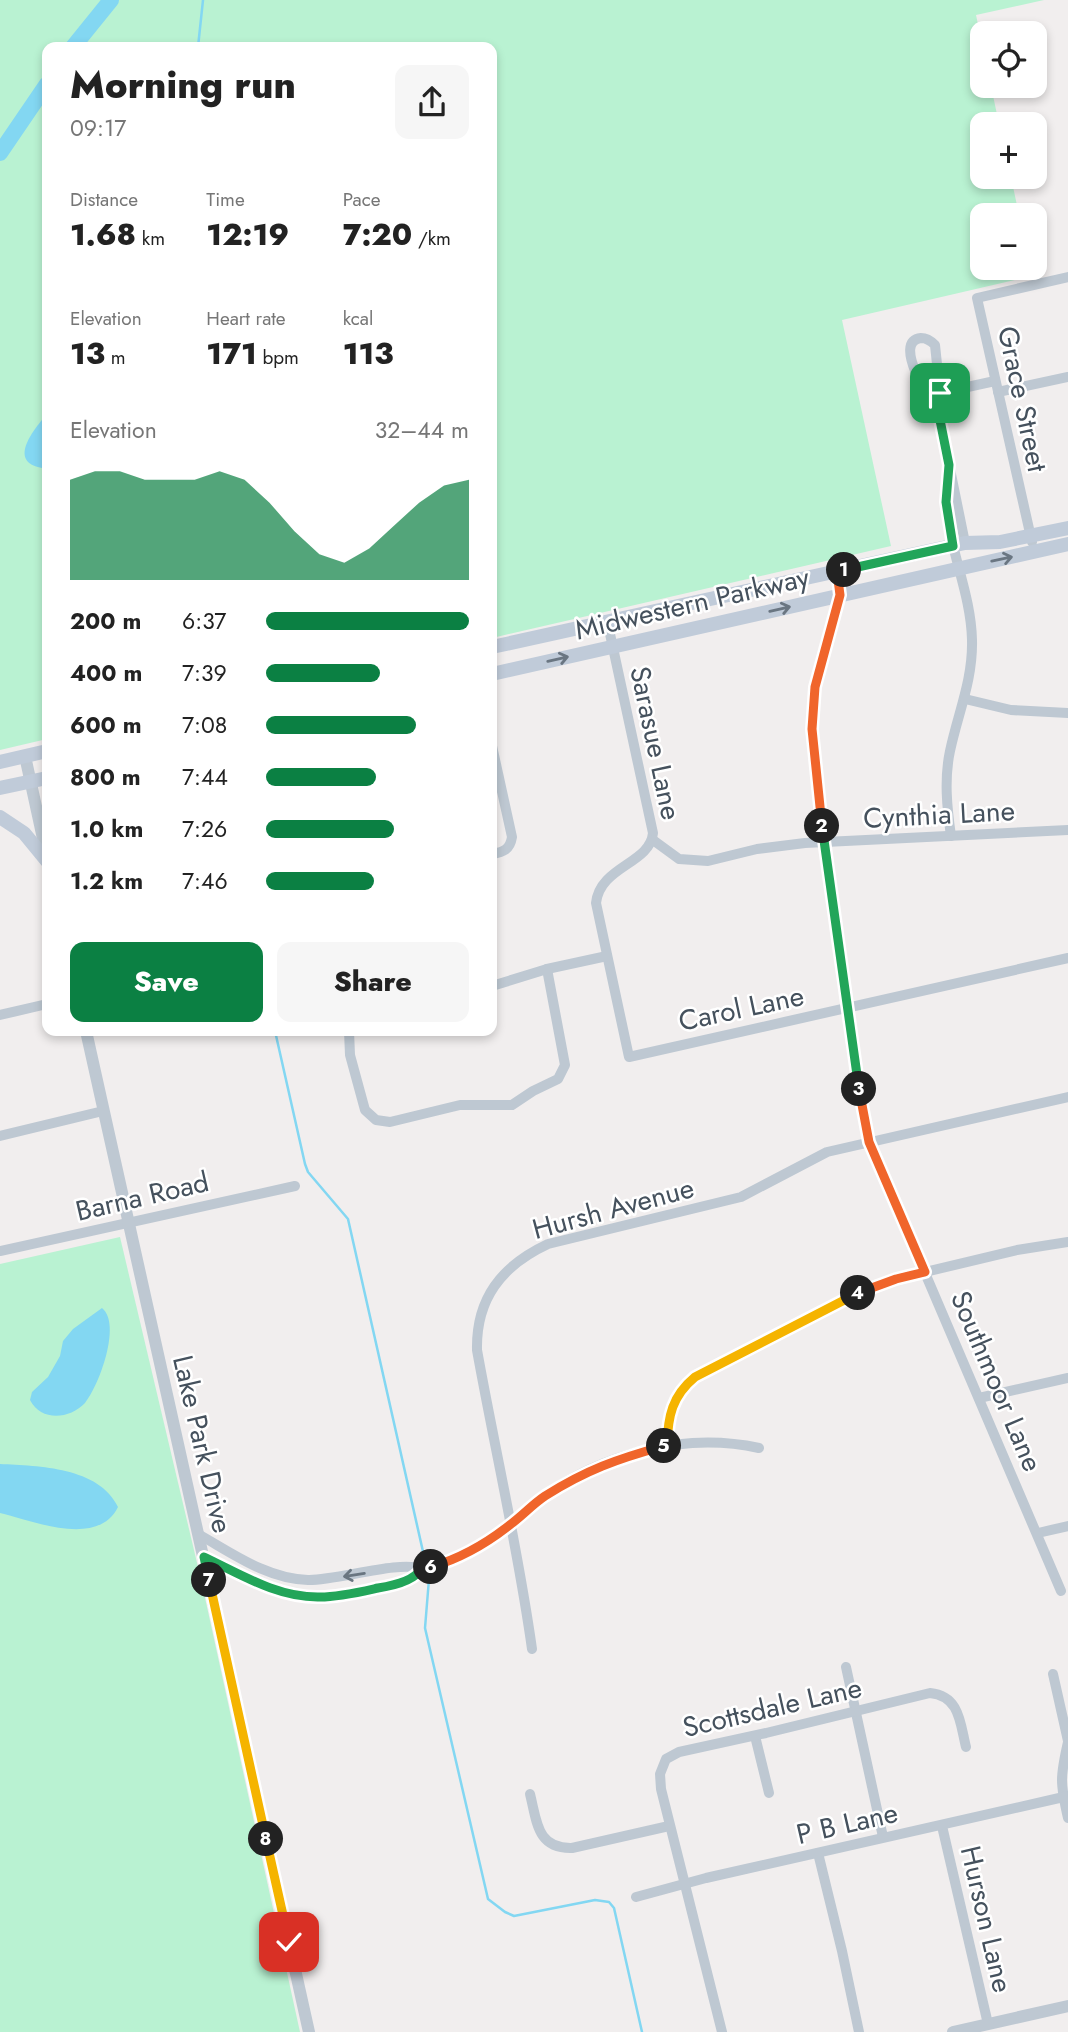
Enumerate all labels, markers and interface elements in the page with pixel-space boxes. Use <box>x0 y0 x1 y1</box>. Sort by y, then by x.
map controls <box>970 21 1047 280</box>
button: locate <box>970 21 1047 98</box>
text: Morning run <box>70 57 296 112</box>
button: share <box>395 65 469 139</box>
text: 09:17 <box>70 111 126 145</box>
button: + <box>970 112 1047 189</box>
text: Distance <box>70 186 138 213</box>
text: Time <box>206 186 245 213</box>
text: Pace <box>343 186 381 213</box>
button: − <box>970 203 1047 280</box>
text: 1.68 <box>70 213 136 256</box>
text: 12:19 <box>206 213 289 256</box>
text: 7:20 <box>343 213 412 256</box>
text: km <box>136 225 165 252</box>
text: /km <box>412 225 451 252</box>
text: Elevation <box>70 305 142 332</box>
text: Heart rate <box>206 305 286 332</box>
text: kcal <box>343 305 373 332</box>
street label: Grace Street <box>987 323 1058 476</box>
text: 13 <box>70 332 105 375</box>
text: 171 <box>206 332 257 375</box>
text: 113 <box>343 332 394 375</box>
text: m <box>105 344 126 371</box>
text: bpm <box>257 344 299 371</box>
pin <box>910 363 970 423</box>
icon: arrive <box>921 374 959 412</box>
text: Elevation <box>70 413 157 447</box>
text: 32–44 m <box>375 413 469 447</box>
one-way arrow <box>990 551 1013 565</box>
pin: 1 <box>826 552 862 588</box>
street label: Midwestern Parkway <box>571 556 814 650</box>
text: 1 <box>839 556 848 583</box>
one-way arrow <box>768 602 791 615</box>
text: 200 m <box>70 604 141 638</box>
text: 6:37 <box>182 604 226 638</box>
one-way arrow <box>546 652 569 665</box>
text: 400 m <box>70 656 142 690</box>
text: 7:39 <box>182 656 227 690</box>
street label: Sarasue Lane <box>619 663 692 824</box>
text: 600 m <box>70 708 142 742</box>
text: 7:08 <box>182 708 227 742</box>
text: 800 m <box>70 760 141 794</box>
text: 7:44 <box>182 760 228 794</box>
street label: Cynthia Lane <box>862 790 1016 839</box>
pin: 2 <box>804 808 840 844</box>
text: 1.0 km <box>70 812 143 846</box>
text: 7:26 <box>182 812 227 846</box>
text: 2 <box>815 812 828 839</box>
text: 1.2 km <box>70 864 143 898</box>
text: 7:46 <box>182 864 228 898</box>
button: Save <box>70 942 263 1022</box>
button: Share <box>277 942 469 1022</box>
street label: Carol Lane <box>675 975 808 1042</box>
pin: 3 <box>842 1072 876 1106</box>
text: 3 <box>853 1075 864 1102</box>
street label: Barna Road <box>71 1161 213 1232</box>
street label: Hursh Avenue <box>528 1167 699 1250</box>
pin: 4 <box>840 1276 876 1310</box>
text: 4 <box>851 1279 864 1306</box>
street label: Southmoor Lane <box>940 1285 1053 1478</box>
street label: Lake Park Drive <box>162 1351 243 1537</box>
pin: 5 <box>646 1428 682 1464</box>
text: 5 <box>657 1432 670 1459</box>
pin: 6 <box>414 1550 448 1584</box>
text: 6 <box>424 1553 437 1580</box>
pin: 7 <box>192 1562 227 1598</box>
text: 7 <box>203 1566 214 1593</box>
one-way arrow <box>343 1569 366 1582</box>
street label: Scottsdale Lane <box>679 1667 866 1748</box>
street label: P B Lane <box>792 1792 902 1855</box>
pin: 8 <box>248 1822 284 1856</box>
text: 8 <box>260 1825 271 1852</box>
street label: Hurson Lane <box>950 1842 1023 1996</box>
pin <box>259 1912 319 1972</box>
icon: check <box>270 1923 308 1961</box>

